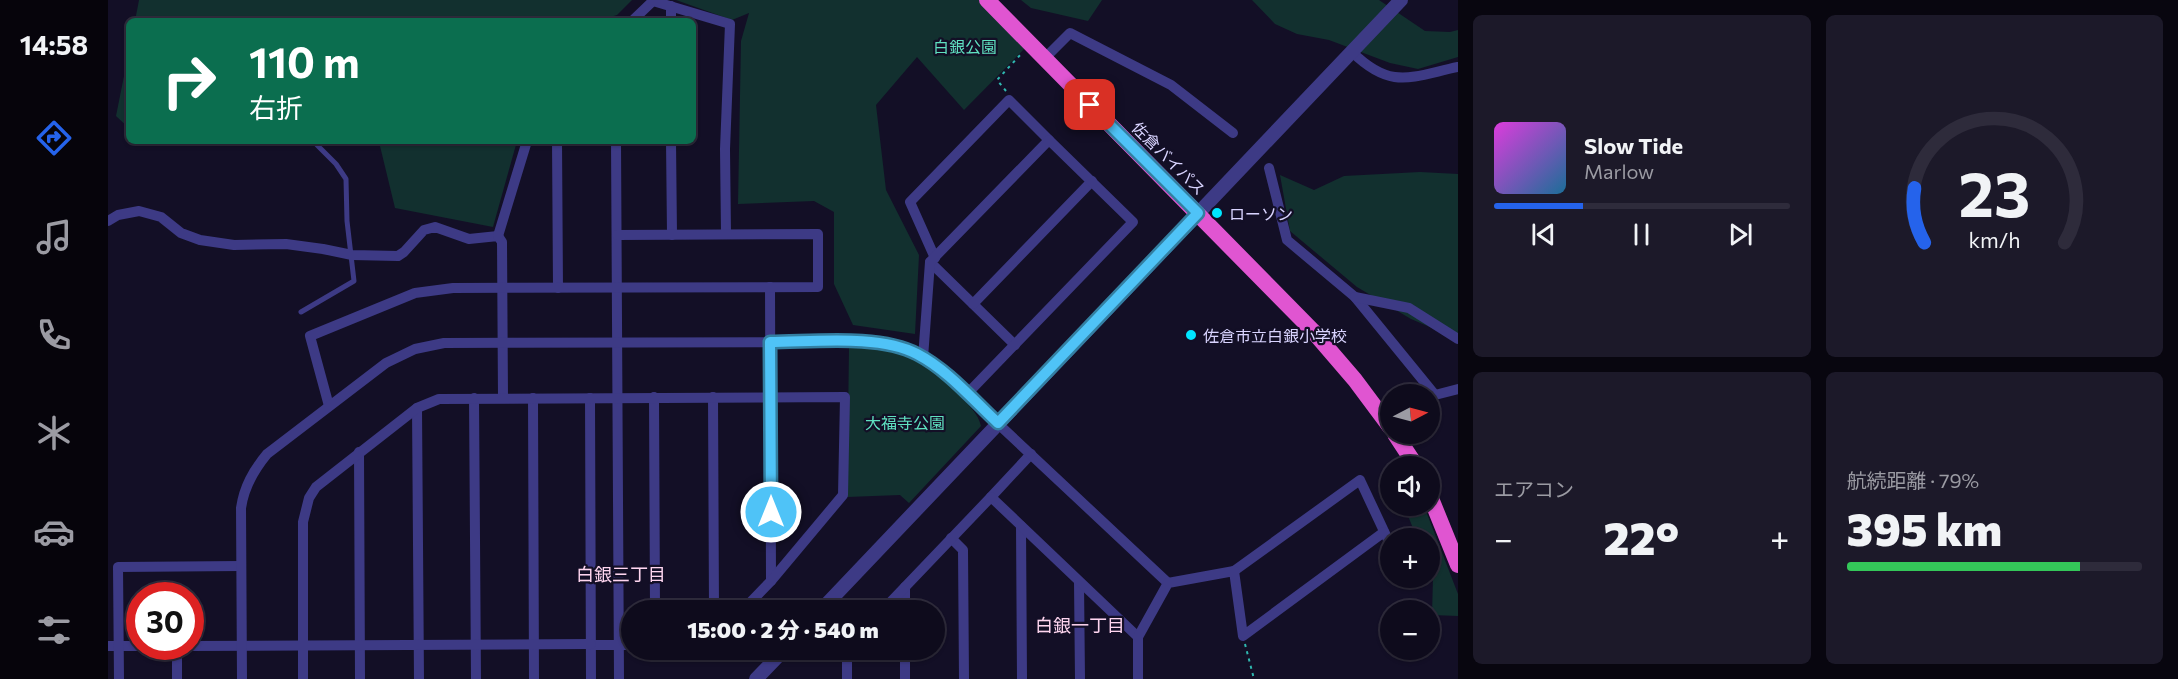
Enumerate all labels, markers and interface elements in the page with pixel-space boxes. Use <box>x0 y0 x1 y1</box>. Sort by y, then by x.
text: 14:58 <box>20 28 88 61</box>
text: 110 m <box>249 35 360 87</box>
park label: 白銀公園 <box>933 37 997 56</box>
icon: right <box>150 42 228 120</box>
pin <box>1064 79 1115 130</box>
icon: arrive <box>1073 88 1106 121</box>
text: 右折 <box>249 91 303 124</box>
icon: directions <box>33 117 75 159</box>
street label: 佐倉バイパス <box>1128 117 1210 199</box>
text: Slow Tide <box>1584 132 1683 159</box>
text: 23 <box>1958 154 2030 230</box>
text: Marlow <box>1584 159 1654 183</box>
place label: ローソン <box>1229 204 1293 223</box>
marker: ローソン <box>1210 206 1224 220</box>
icon: music <box>33 216 75 258</box>
icon: previous <box>1527 218 1560 251</box>
icon: pause <box>1625 218 1658 251</box>
icon: next <box>1724 218 1757 251</box>
text: km/h <box>1968 227 2020 253</box>
icon: phone <box>33 314 75 356</box>
place label: 佐倉市立白銀小学校 <box>1203 326 1347 345</box>
marker: 佐倉市立白銀小学校 <box>1184 328 1198 342</box>
north arrow <box>1380 384 1440 444</box>
map controls <box>1380 384 1440 660</box>
icon: climate <box>33 412 75 454</box>
park label: 大福寺公園 <box>865 413 945 432</box>
button: sound <box>1380 456 1440 516</box>
text: 航続距離 · 79% <box>1847 468 1979 492</box>
text: エアコン <box>1494 477 1574 501</box>
position arrow <box>739 480 803 544</box>
text: 395 km <box>1847 500 2002 555</box>
text: 22° <box>1604 509 1679 564</box>
icon: car <box>33 511 75 553</box>
text: − <box>1494 517 1513 558</box>
text: + <box>1770 517 1789 558</box>
button: + <box>1380 528 1440 588</box>
district label: 白銀三丁目 <box>576 563 666 585</box>
speed limit sign: 30 <box>126 582 204 660</box>
button: − <box>1380 600 1440 660</box>
icon: filters <box>33 609 75 651</box>
district label: 白銀一丁目 <box>1035 614 1125 636</box>
text: 15:00 · 2 分 · 540 m <box>687 616 879 643</box>

